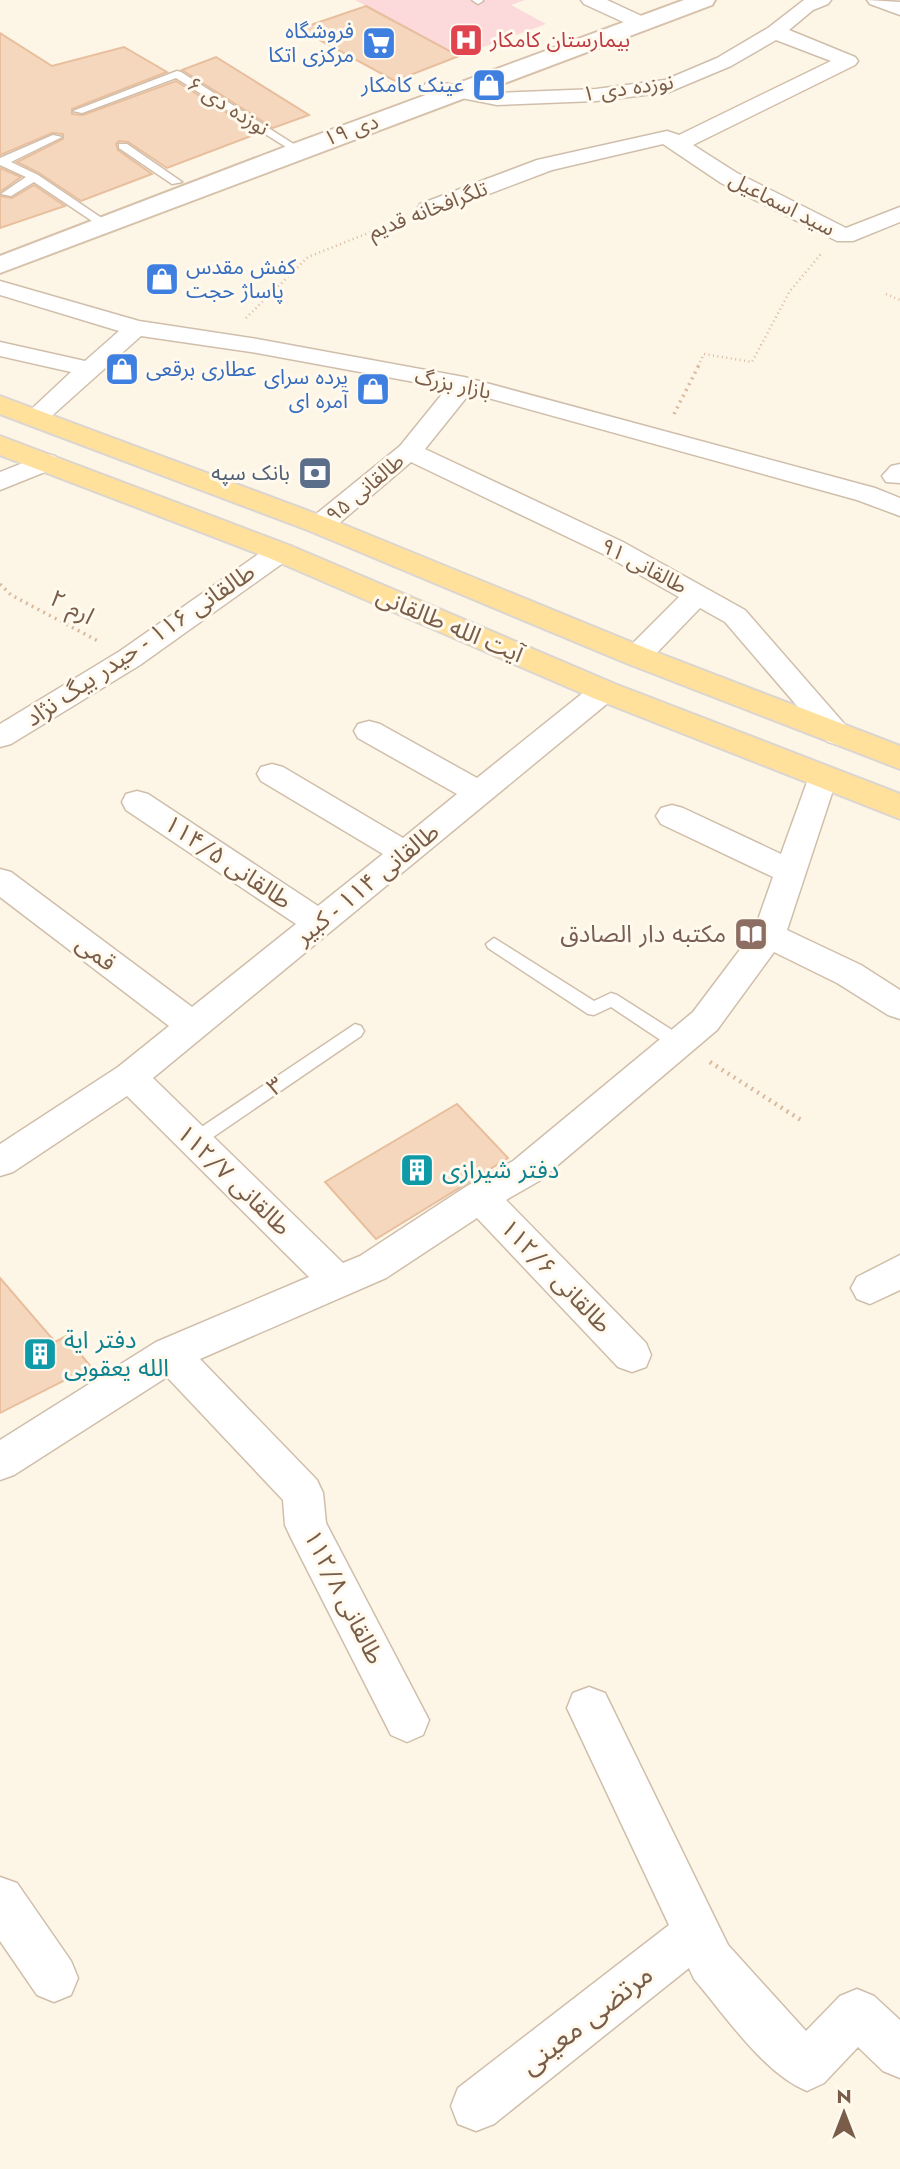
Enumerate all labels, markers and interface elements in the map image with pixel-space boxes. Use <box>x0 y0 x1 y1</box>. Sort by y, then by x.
place label: فروشگاه مرکزی اتکا <box>268 16 354 70</box>
hospital icon: بیمارستان کامکار <box>447 21 485 59</box>
supermarket icon: فروشگاه مرکزی اتکا <box>360 24 398 62</box>
place label: بیمارستان کامکار <box>489 25 630 55</box>
shop icon: عینک کامکار <box>470 66 508 104</box>
street label: نوزده دی ۱ <box>580 67 676 109</box>
street label: نوزده دی ۶ <box>181 69 275 143</box>
place label: عینک کامکار <box>360 70 464 100</box>
street label: ۱۹ دی <box>319 106 383 154</box>
street label: سید اسماعیل <box>724 164 840 244</box>
street label: تلگرافخانه قدیم <box>364 173 492 247</box>
place label: کفش مقدس پاساژ حجت <box>186 252 296 306</box>
shop icon: کفش مقدس پاساژ حجت <box>143 260 181 298</box>
shop icon: عطاری برقعی <box>103 350 141 388</box>
place label: عطاری برقعی <box>146 354 257 384</box>
street label: بازار بزرگ <box>412 361 494 407</box>
place label: پرده سرای آمره ای <box>264 362 349 416</box>
shop icon: پرده سرای آمره ای <box>354 370 392 408</box>
street label: طالقانی ۹۵ <box>319 446 411 530</box>
bank icon: بانک سپه <box>296 454 334 492</box>
place label: بانک سپه <box>211 458 290 488</box>
street label: طالقانی ۹۱ <box>596 531 692 601</box>
street label: طالقانی ۱۱۶ - حیدر بیگ نژاد <box>18 554 262 735</box>
street label: آیت الله طالقانی <box>371 578 530 672</box>
street label: ارم ۲ <box>43 580 101 634</box>
street label: طالقانی ۱۱۴/۵ <box>158 806 299 917</box>
street label: طالقانی ۱۱۴ - کبیر <box>286 814 446 953</box>
library icon: مکتبه دار الصادق <box>732 915 770 953</box>
place label: مکتبه دار الصادق <box>560 916 726 951</box>
street label: قمی <box>69 926 124 979</box>
street label: ۳ <box>259 1067 290 1104</box>
street label: طالقانی ۱۱۲/۷ <box>169 1116 299 1243</box>
building icon: دفتر شیرازی <box>398 1151 436 1189</box>
place label: دفتر شیرازی <box>442 1152 559 1187</box>
street label: طالقانی ۱۱۲/۶ <box>493 1211 620 1341</box>
place label: دفتر ایة الله یعقوبی <box>64 1322 169 1385</box>
building icon: دفتر ایة الله یعقوبی <box>21 1335 59 1373</box>
street label: طالقانی ۱۱۲/۸ <box>295 1523 393 1670</box>
street label: مرتضی معینی <box>511 1954 662 2084</box>
north arrow <box>809 2078 879 2148</box>
text: N <box>836 2083 852 2110</box>

